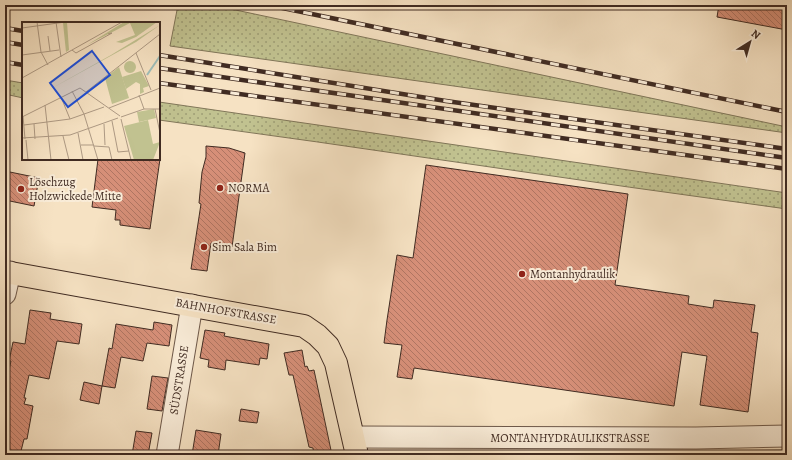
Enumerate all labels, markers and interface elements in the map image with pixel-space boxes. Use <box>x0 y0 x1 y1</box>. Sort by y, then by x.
inset map <box>22 22 160 160</box>
north arrow <box>730 22 770 62</box>
text: N <box>748 26 763 43</box>
place label: Löschzug Holzwickede Mitte <box>29 174 121 204</box>
place label: NORMA <box>228 180 270 196</box>
marker: NORMA <box>215 183 225 193</box>
marker: Löschzug Holzwickede Mitte <box>16 184 26 194</box>
place label: Sim Sala Bim <box>212 239 277 255</box>
marker: Sim Sala Bim <box>199 242 209 252</box>
place label: Montanhydraulik <box>530 266 615 282</box>
marker: Montanhydraulik <box>517 269 527 279</box>
street label: BAHNHOFSTRASSE <box>174 294 278 328</box>
street label: SÜDSTRASSE <box>166 344 192 416</box>
street label: MONTANHYDRAULIKSTRASSE <box>490 430 650 446</box>

